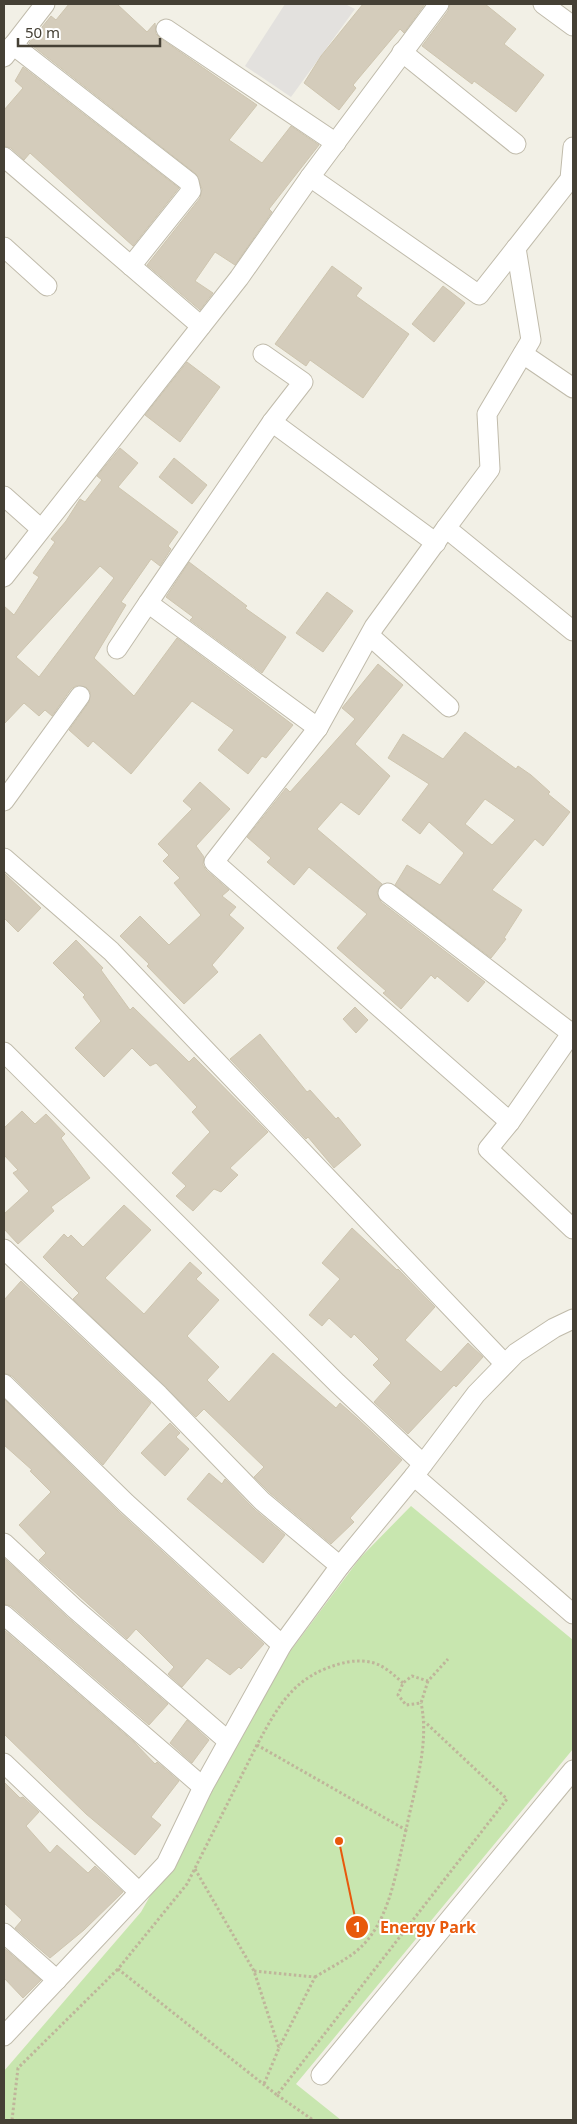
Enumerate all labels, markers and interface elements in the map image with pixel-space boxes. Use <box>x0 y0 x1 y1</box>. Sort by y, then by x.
scale bar <box>18 15 160 47</box>
text: 50 m <box>25 22 60 42</box>
callout: Energy Park <box>345 1912 485 1943</box>
text: 1 <box>353 1916 361 1936</box>
text: Energy Park <box>380 1916 476 1938</box>

